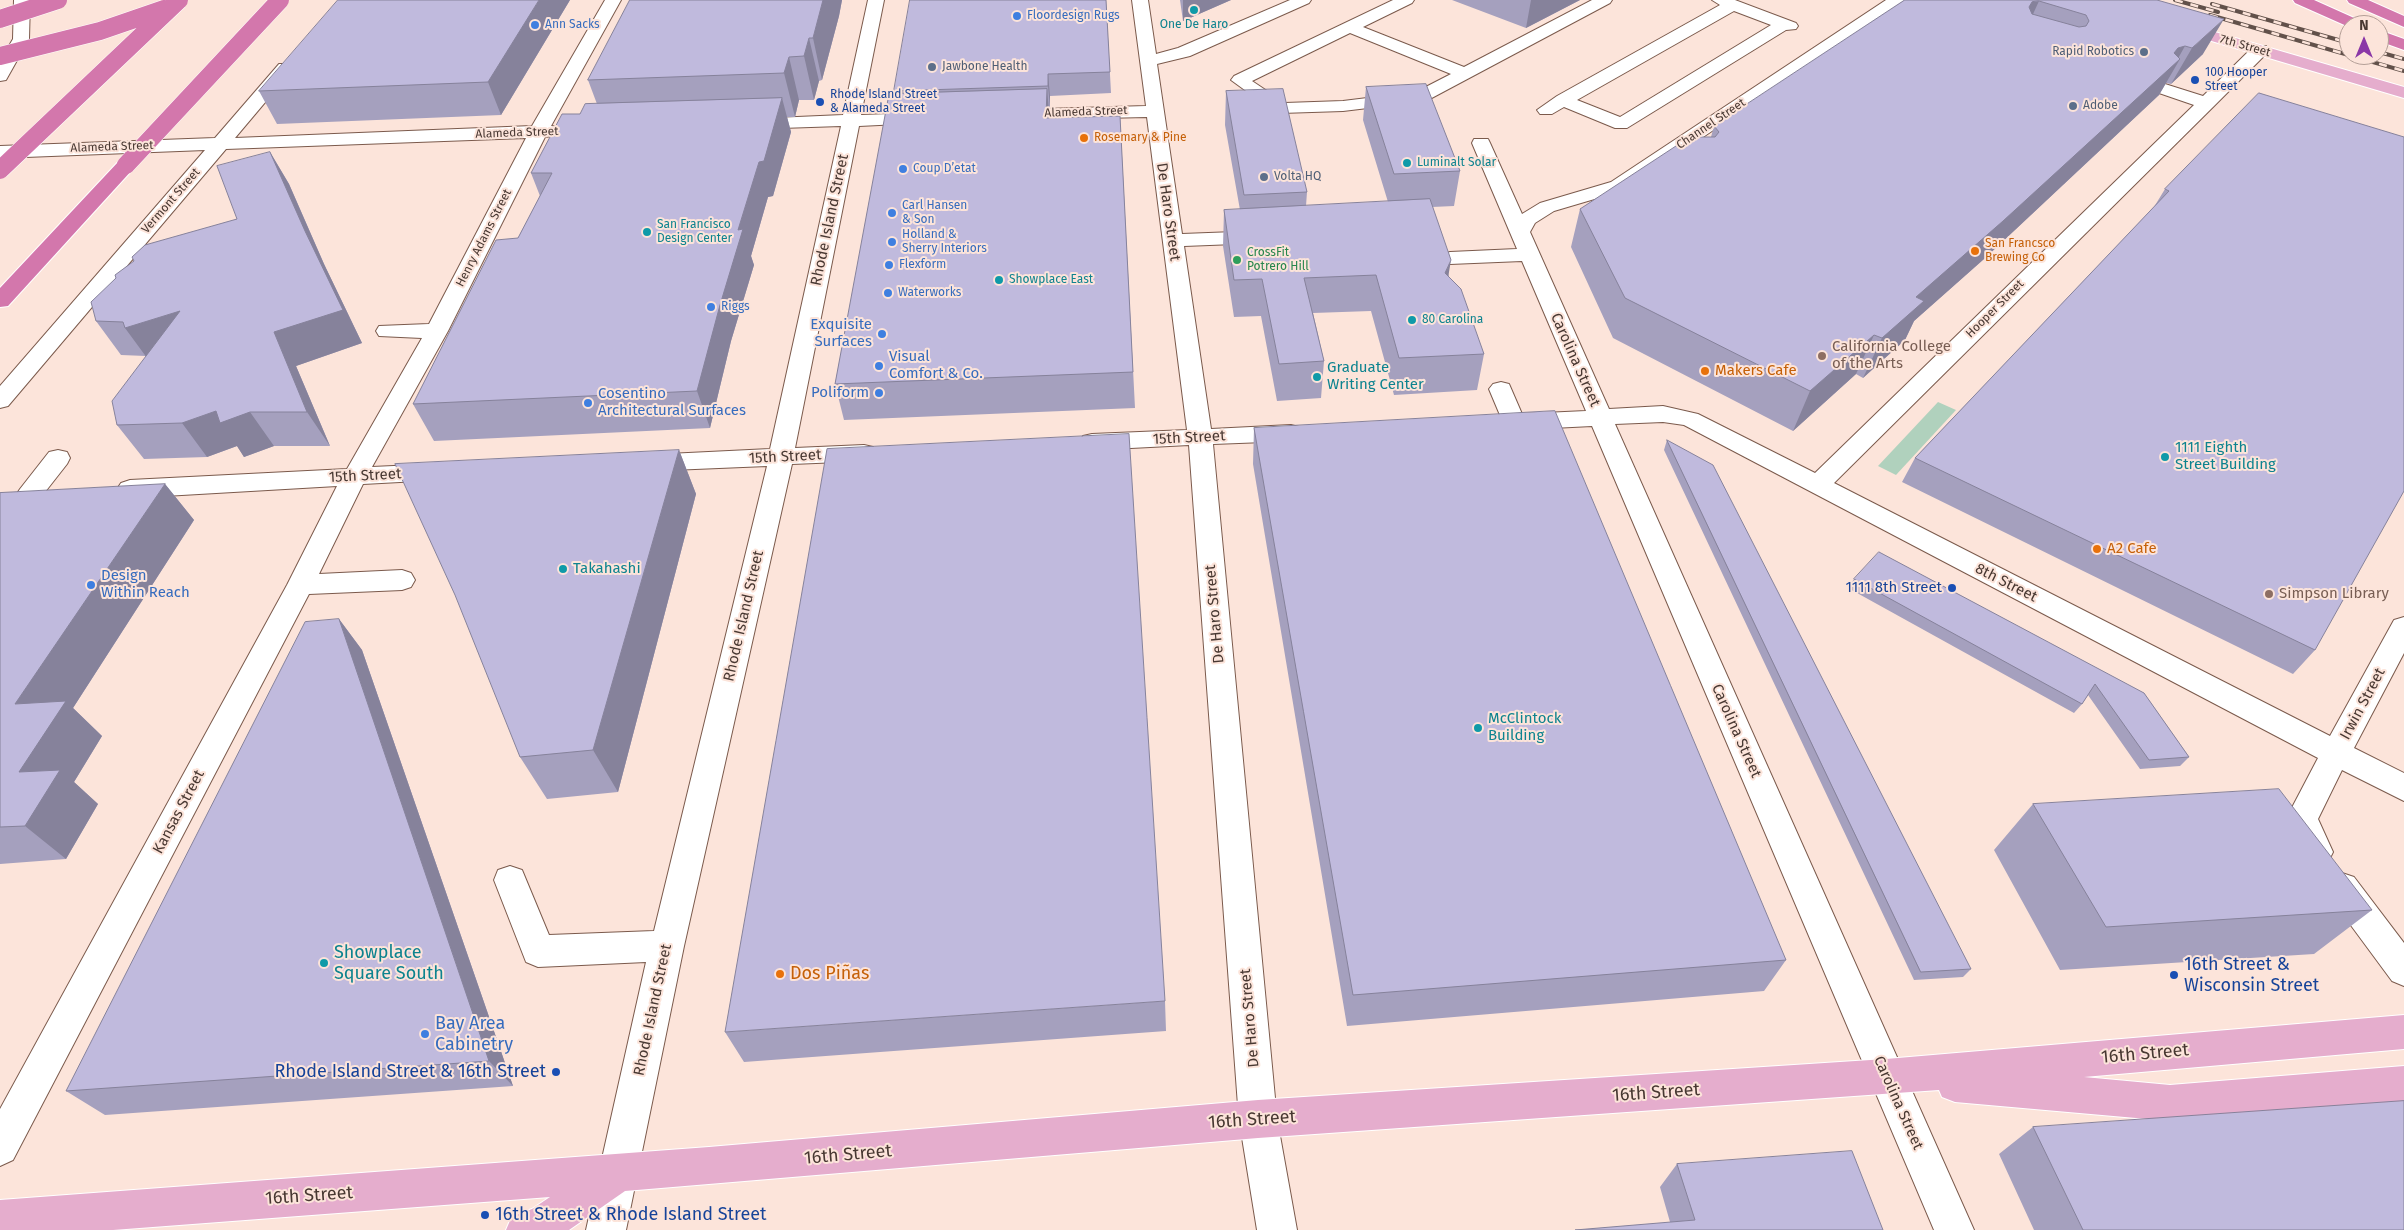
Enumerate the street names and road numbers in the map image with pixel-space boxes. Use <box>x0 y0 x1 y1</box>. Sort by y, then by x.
street label: 7th Street <box>2218 32 2272 60</box>
street label: Channel Street <box>1674 96 1748 152</box>
street label: Alameda Street <box>1044 103 1128 121</box>
street label: Alameda Street <box>475 124 559 142</box>
street label: Alameda Street <box>70 138 154 156</box>
street label: Rhode Island Street <box>807 153 853 287</box>
street label: De Haro Street <box>1152 162 1184 262</box>
street label: Vermont Street <box>139 165 203 237</box>
street label: Henry Adams Street <box>453 187 515 289</box>
street label: Hooper Street <box>1963 277 2027 341</box>
street label: Carolina Street <box>1546 310 1604 410</box>
street label: 15th Street <box>1152 427 1226 449</box>
street label: 15th Street <box>748 446 822 468</box>
street label: 15th Street <box>328 465 402 487</box>
street label: Rhode Island Street <box>720 549 768 683</box>
street label: 8th Street <box>1972 560 2040 606</box>
street label: De Haro Street <box>1202 564 1228 664</box>
street label: Irwin Street <box>2337 665 2389 743</box>
street label: Carolina Street <box>1707 681 1765 781</box>
street label: Kansas Street <box>149 767 209 857</box>
street label: Rhode Island Street <box>630 943 676 1077</box>
street label: De Haro Street <box>1237 968 1263 1068</box>
street label: 16th Street <box>2100 1039 2190 1069</box>
street label: Carolina Street <box>1869 1053 1927 1153</box>
street label: 16th Street <box>1611 1079 1701 1107</box>
street label: 16th Street <box>1207 1106 1297 1134</box>
street label: 16th Street <box>803 1140 893 1170</box>
street label: 16th Street <box>264 1182 354 1210</box>

